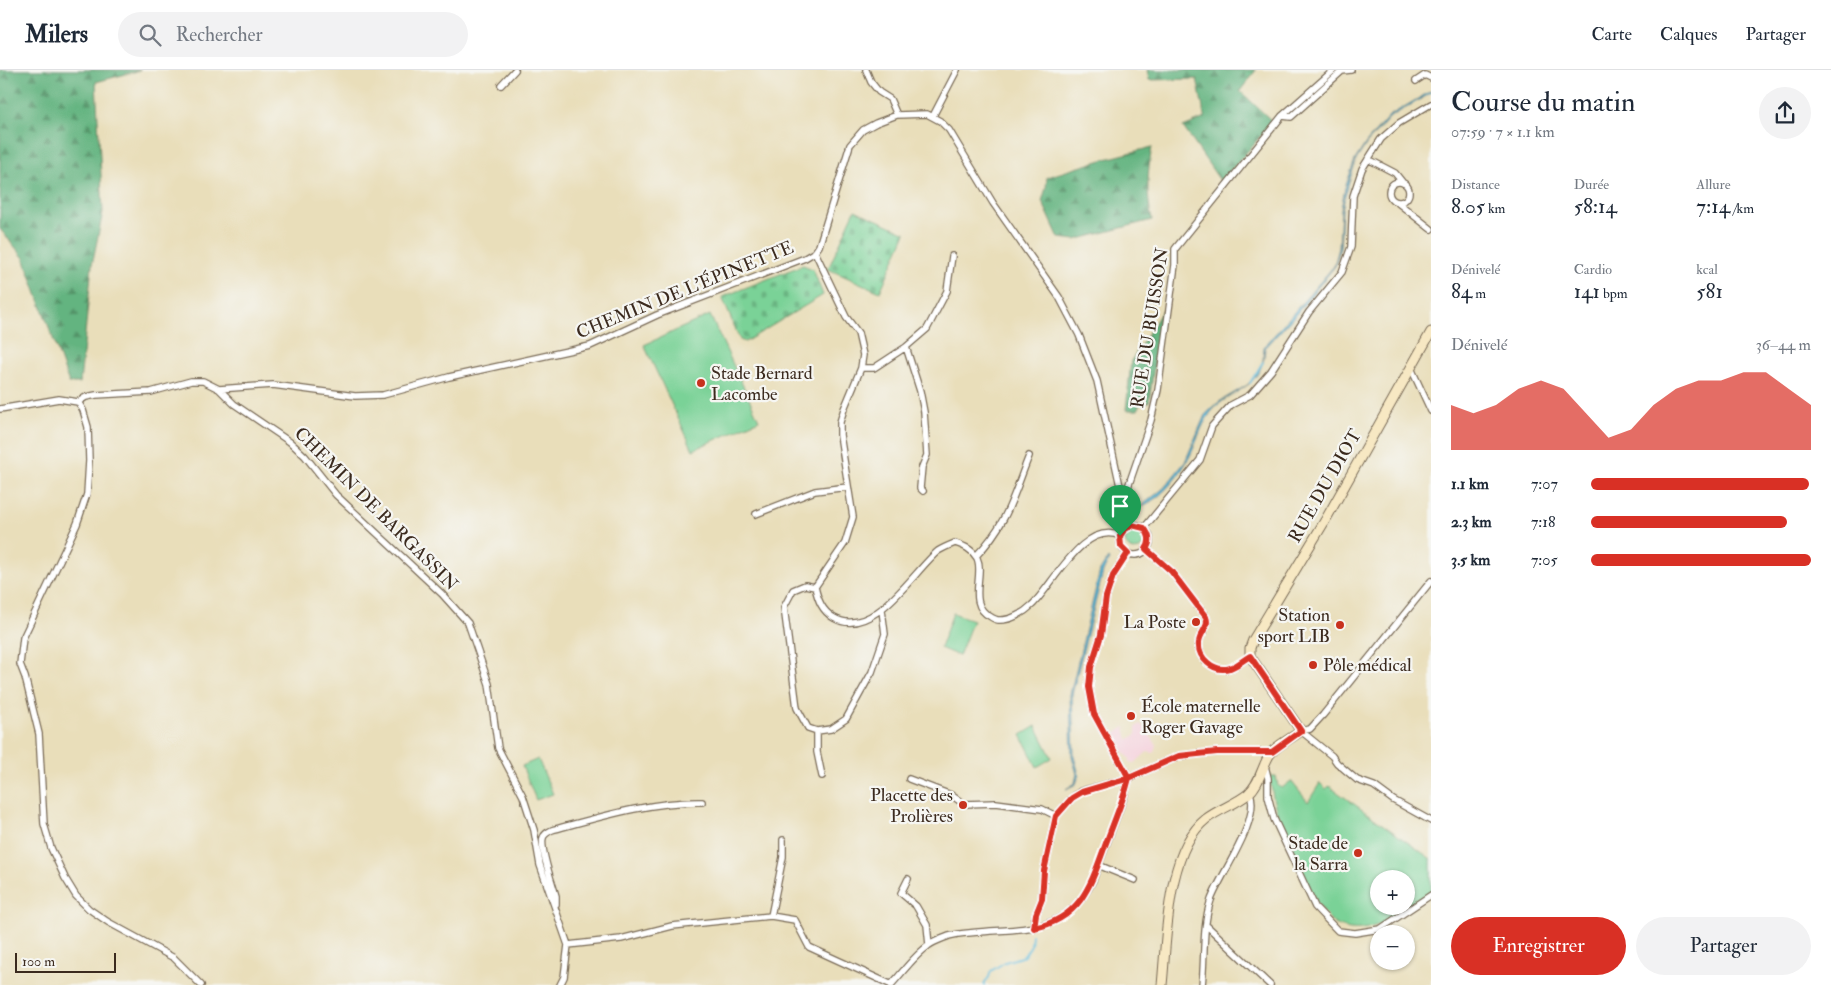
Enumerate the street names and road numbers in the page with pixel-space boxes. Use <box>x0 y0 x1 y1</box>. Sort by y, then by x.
street label: CHEMIN DE L'ÉPINETTE <box>573 236 797 344</box>
street label: RUE DU BUISSON <box>1126 246 1174 410</box>
street label: CHEMIN DE BARGASSIN <box>289 422 463 596</box>
street label: RUE DU DIOT <box>1283 425 1367 547</box>

